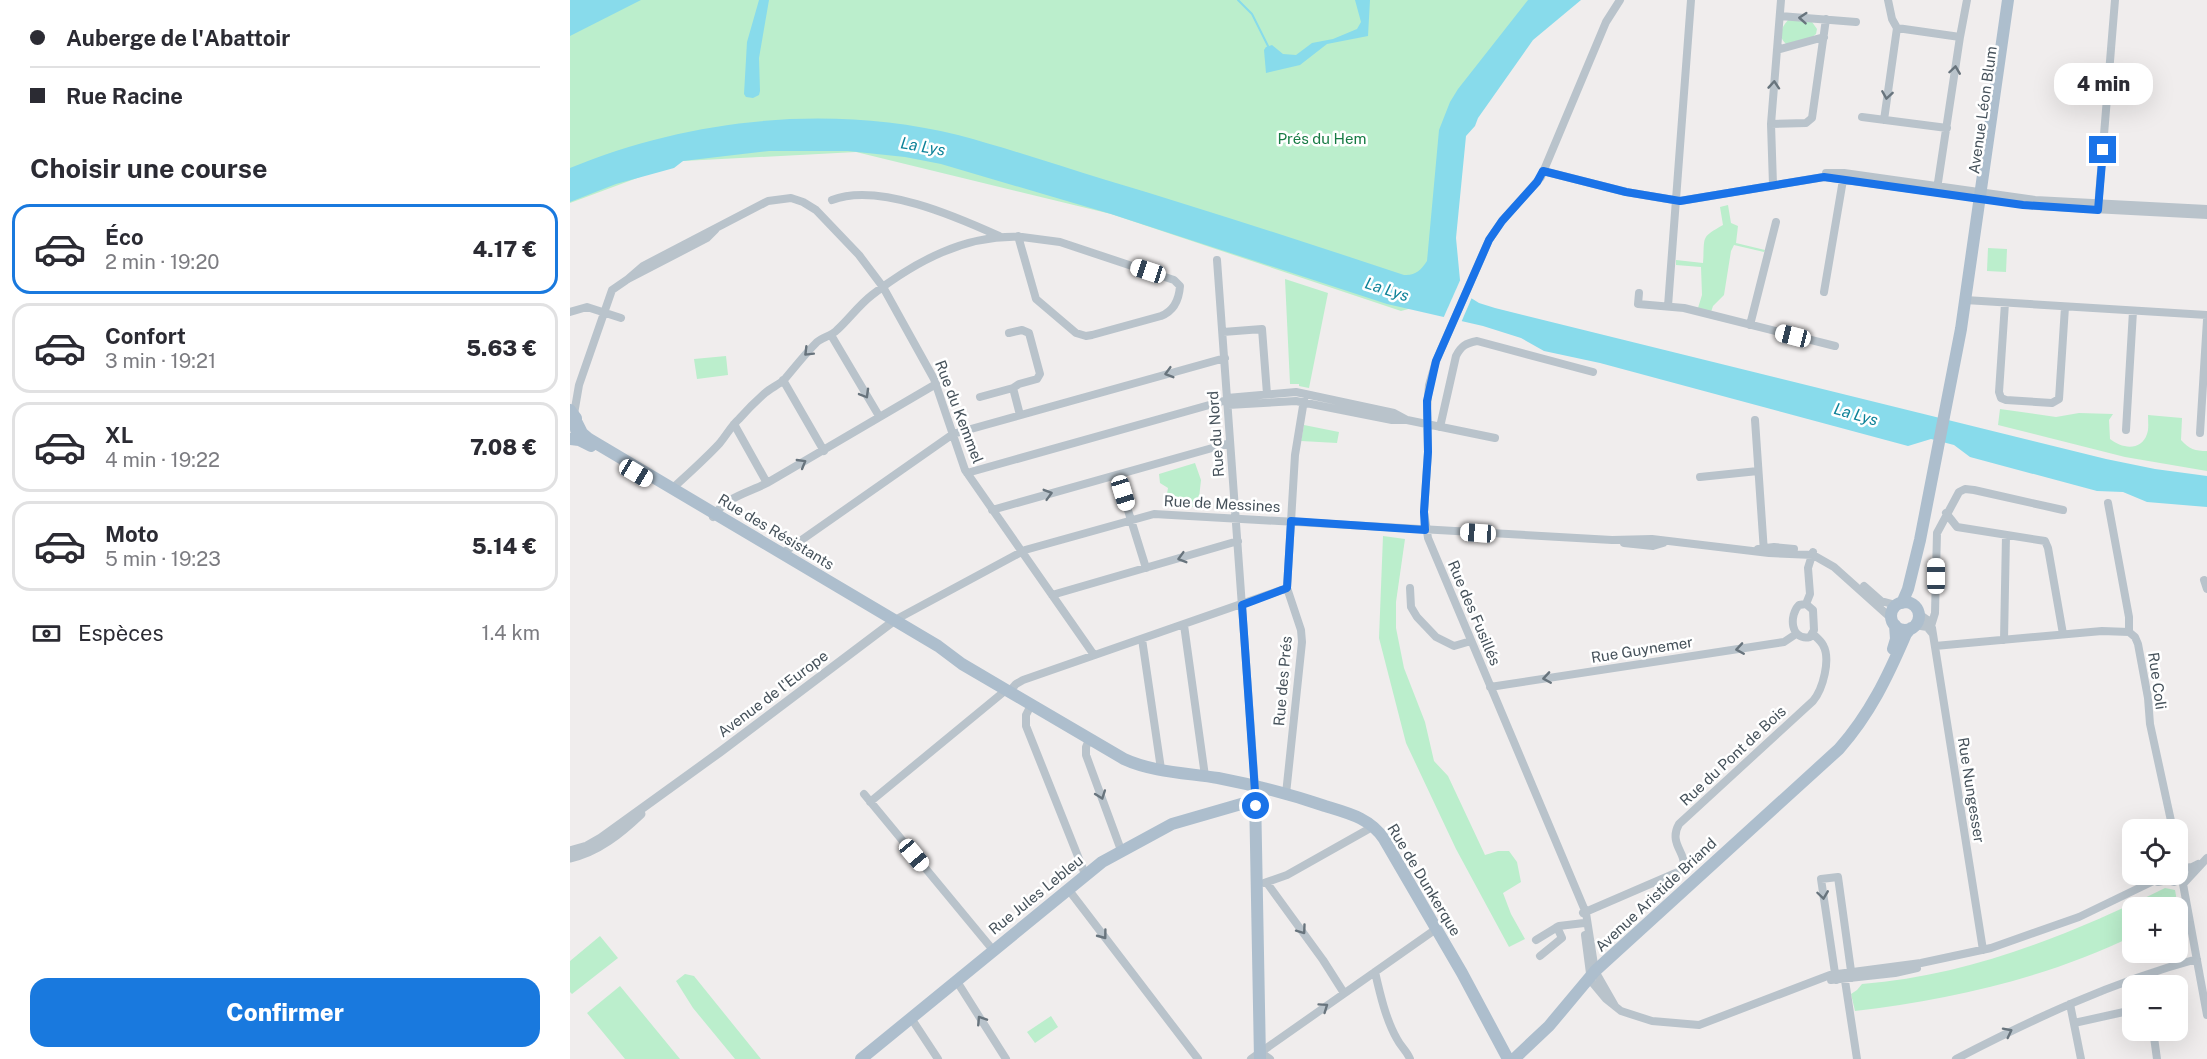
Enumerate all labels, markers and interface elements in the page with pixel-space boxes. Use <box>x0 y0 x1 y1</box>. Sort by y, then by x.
one-way arrow <box>1798 11 1807 24</box>
text: Auberge de l'Abattoir <box>66 25 290 51</box>
street label: Avenue Léon Blum <box>1965 45 2000 175</box>
callout: 4 min <box>2054 63 2152 105</box>
one-way arrow <box>1949 66 1961 75</box>
text: 4 min <box>2077 72 2130 96</box>
one-way arrow <box>1768 81 1781 90</box>
text: Rue Racine <box>66 83 183 109</box>
one-way arrow <box>1882 90 1894 99</box>
park label: Prés du Hem <box>1278 130 1366 147</box>
water label: La Lys <box>899 133 947 160</box>
route end <box>2089 136 2116 163</box>
text: Choisir une course <box>30 152 268 184</box>
icon: car <box>33 222 87 276</box>
text: Éco <box>105 224 144 250</box>
text: 4.17 € <box>473 236 537 262</box>
text: 2 min · 19:20 <box>105 250 220 274</box>
car <box>1128 257 1168 285</box>
water label: La Lys <box>1362 273 1411 306</box>
icon: car <box>33 321 87 375</box>
text: Confort <box>105 323 186 349</box>
car <box>1773 323 1813 349</box>
text: 5.63 € <box>466 335 537 361</box>
one-way arrow <box>804 345 815 356</box>
text: 3 min · 19:21 <box>105 349 216 373</box>
street label: Rue du Kemmel <box>932 358 987 466</box>
one-way arrow <box>1164 366 1174 379</box>
one-way arrow <box>858 388 870 398</box>
street label: Rue du Nord <box>1204 390 1227 478</box>
water label: La Lys <box>1832 399 1880 430</box>
icon: car <box>33 420 87 474</box>
text: XL <box>105 422 133 448</box>
text: 7.08 € <box>470 434 537 460</box>
text: 4 min · 19:22 <box>105 448 220 472</box>
car <box>616 456 656 490</box>
one-way arrow <box>795 459 806 471</box>
car <box>1109 473 1137 513</box>
one-way arrow <box>1042 489 1053 501</box>
street label: Rue des Résistants <box>715 490 837 573</box>
street label: Rue de Messines <box>1163 492 1281 515</box>
icon: car <box>33 519 87 573</box>
text: Moto <box>105 521 159 547</box>
car <box>1459 523 1497 543</box>
text: 5.14 € <box>471 533 537 559</box>
text: 5 min · 19:23 <box>105 547 221 571</box>
one-way arrow <box>1177 551 1188 563</box>
street label: Rue des Fusillés <box>1445 558 1504 668</box>
car <box>1927 558 1945 594</box>
icon: cash <box>30 617 63 650</box>
text: Espèces <box>78 620 164 646</box>
text: 1.4 km <box>482 621 540 645</box>
street label: Rue Guynemer <box>1590 633 1694 666</box>
street label: Rue des Prés <box>1270 635 1295 727</box>
one-way arrow <box>1736 642 1745 654</box>
street label: Avenue de l'Europe <box>714 647 831 740</box>
street label: Rue Coli <box>2145 651 2170 711</box>
one-way arrow <box>1543 672 1552 684</box>
street label: Rue du Pont de Bois <box>1676 702 1789 809</box>
street label: Rue Nungesser <box>1955 736 1988 844</box>
one-way arrow <box>1094 789 1106 800</box>
route start <box>1242 792 1269 819</box>
map controls <box>2122 819 2188 1041</box>
button: locate <box>2122 819 2188 885</box>
street label: Rue de Dunkerque <box>1384 821 1465 939</box>
street label: Avenue Aristide Briand <box>1592 834 1720 955</box>
car <box>896 835 932 875</box>
street label: Rue Jules Lebleu <box>985 851 1086 938</box>
one-way arrow <box>1817 890 1829 900</box>
button: + <box>2122 897 2188 963</box>
one-way arrow <box>1294 924 1305 935</box>
one-way arrow <box>1096 928 1107 939</box>
button: − <box>2122 975 2188 1041</box>
button: Confirmer <box>30 978 540 1047</box>
one-way arrow <box>1318 1003 1329 1014</box>
one-way arrow <box>977 1016 988 1027</box>
one-way arrow <box>2001 1028 2012 1040</box>

